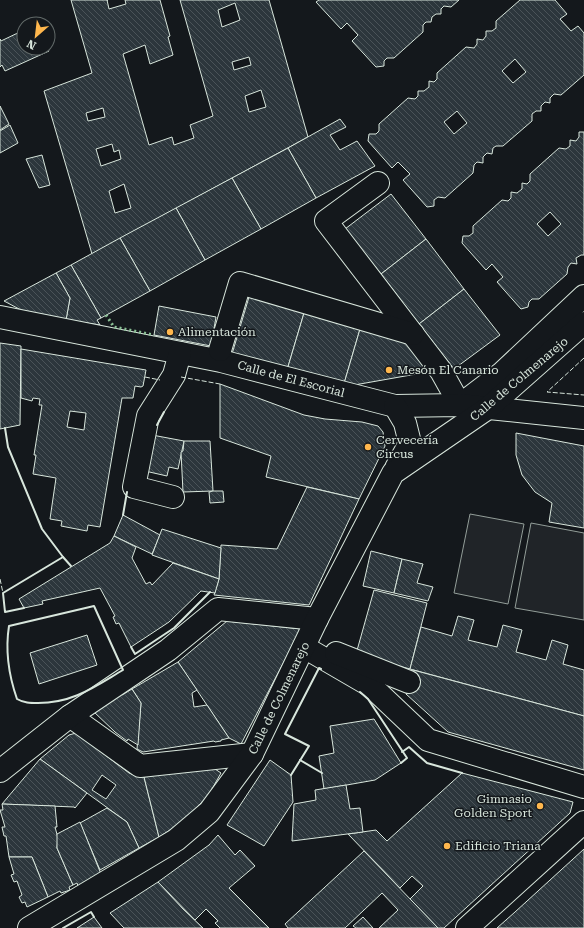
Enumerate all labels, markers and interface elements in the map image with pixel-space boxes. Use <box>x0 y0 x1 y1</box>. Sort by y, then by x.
north arrow <box>16 16 56 56</box>
text: N <box>24 36 38 52</box>
place label: Alimentación <box>178 325 256 339</box>
marker: Alimentación <box>165 327 175 337</box>
street label: Calle de Colmenarejo <box>467 334 571 424</box>
street label: Calle de El Escorial <box>236 358 346 400</box>
place label: Mesón El Canario <box>397 363 499 377</box>
marker: Mesón El Canario <box>384 365 394 375</box>
place label: Cervecería Circus <box>376 433 439 461</box>
marker: Cervecería Circus <box>363 442 373 452</box>
street label: Calle de Colmenarejo <box>246 640 312 756</box>
place label: Gimnasio Golden Sport <box>454 792 533 820</box>
marker: Gimnasio Golden Sport <box>535 801 545 811</box>
place label: Edificio Triana <box>455 839 541 853</box>
marker: Edificio Triana <box>442 841 452 851</box>

